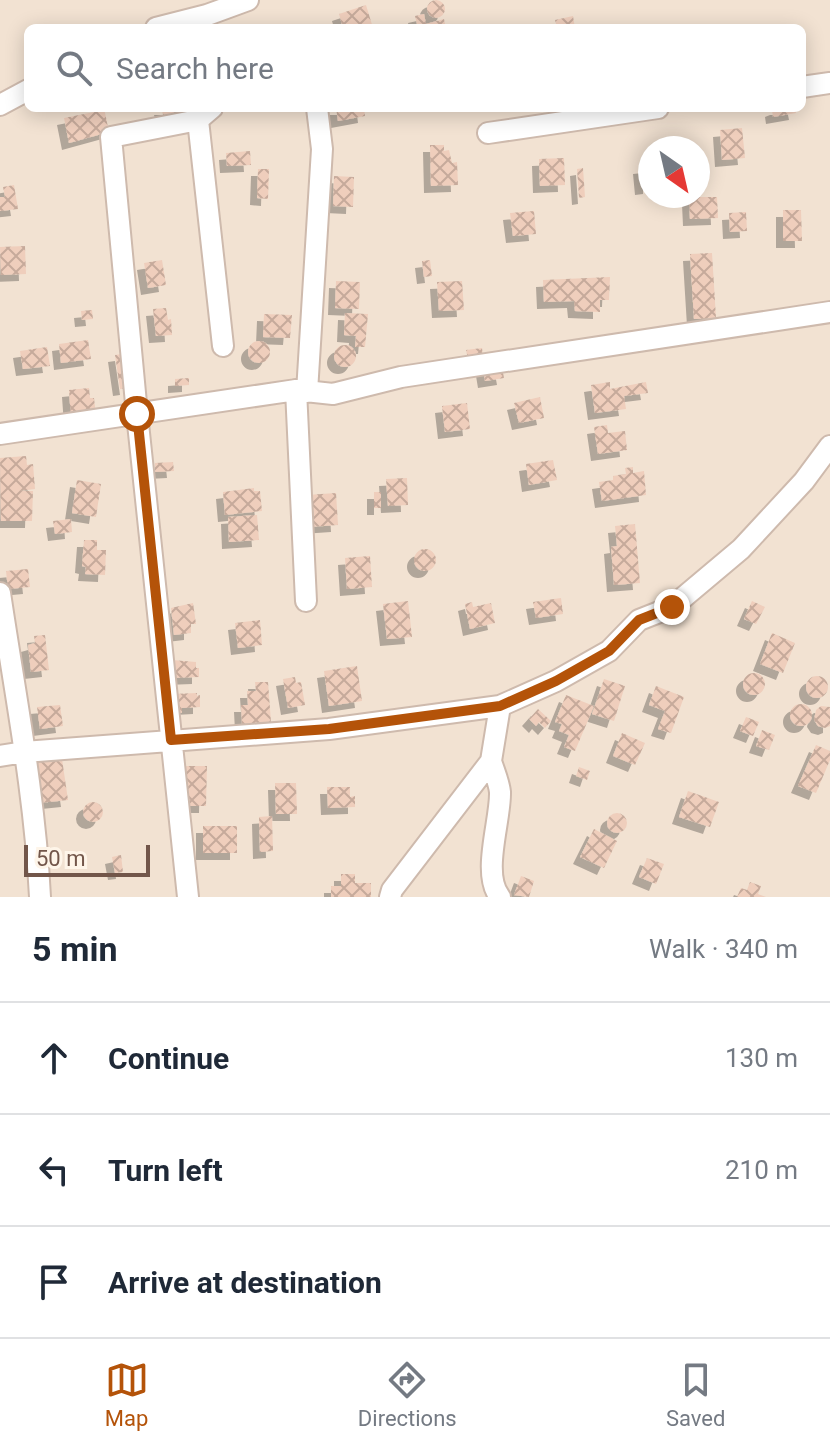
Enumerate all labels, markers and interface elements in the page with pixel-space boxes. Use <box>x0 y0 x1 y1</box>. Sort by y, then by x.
search box <box>24 24 806 112</box>
icon: search <box>52 46 96 90</box>
text: Search here <box>116 51 274 86</box>
north arrow <box>638 136 710 208</box>
route start <box>119 396 155 432</box>
route end <box>654 589 690 625</box>
scale bar <box>24 841 150 877</box>
text: 50 m <box>36 846 85 871</box>
text: 5 min <box>32 929 117 969</box>
text: Walk · 340 m <box>649 934 798 964</box>
icon: ahead <box>32 1036 76 1080</box>
text: Continue <box>108 1041 229 1076</box>
text: 130 m <box>725 1043 798 1073</box>
icon: left <box>32 1148 76 1192</box>
text: Turn left <box>108 1153 223 1188</box>
text: 210 m <box>725 1155 798 1185</box>
icon: arrive <box>32 1260 76 1304</box>
text: Arrive at destination <box>108 1265 382 1300</box>
tab: Map <box>105 1358 149 1431</box>
tab: Directions <box>358 1358 457 1431</box>
tab: Saved <box>666 1358 725 1431</box>

